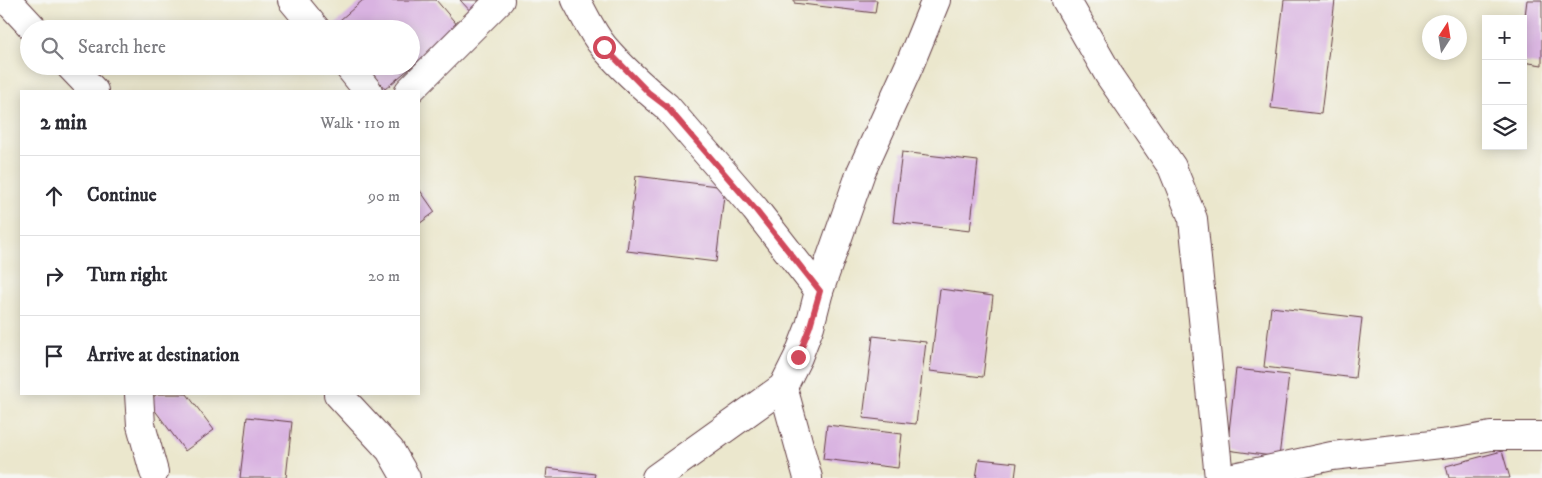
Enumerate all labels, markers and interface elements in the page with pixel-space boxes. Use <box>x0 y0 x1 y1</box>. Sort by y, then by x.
north arrow <box>1422 15 1467 60</box>
map controls <box>1482 15 1527 150</box>
button: + <box>1482 15 1527 60</box>
search box <box>20 20 420 75</box>
icon: search <box>38 34 66 62</box>
text: Search here <box>78 36 166 59</box>
route start <box>593 36 616 59</box>
button: − <box>1482 60 1527 105</box>
button: layers <box>1482 105 1527 150</box>
text: 2 min <box>40 110 87 136</box>
text: Walk · 110 m <box>320 113 400 133</box>
icon: ahead <box>40 182 68 210</box>
text: Continue <box>87 184 157 207</box>
text: 90 m <box>368 186 400 206</box>
icon: right <box>40 262 68 290</box>
text: Turn right <box>87 264 167 287</box>
text: 20 m <box>368 266 400 286</box>
icon: arrive <box>40 342 68 370</box>
text: Arrive at destination <box>87 344 239 367</box>
route end <box>787 346 810 369</box>

